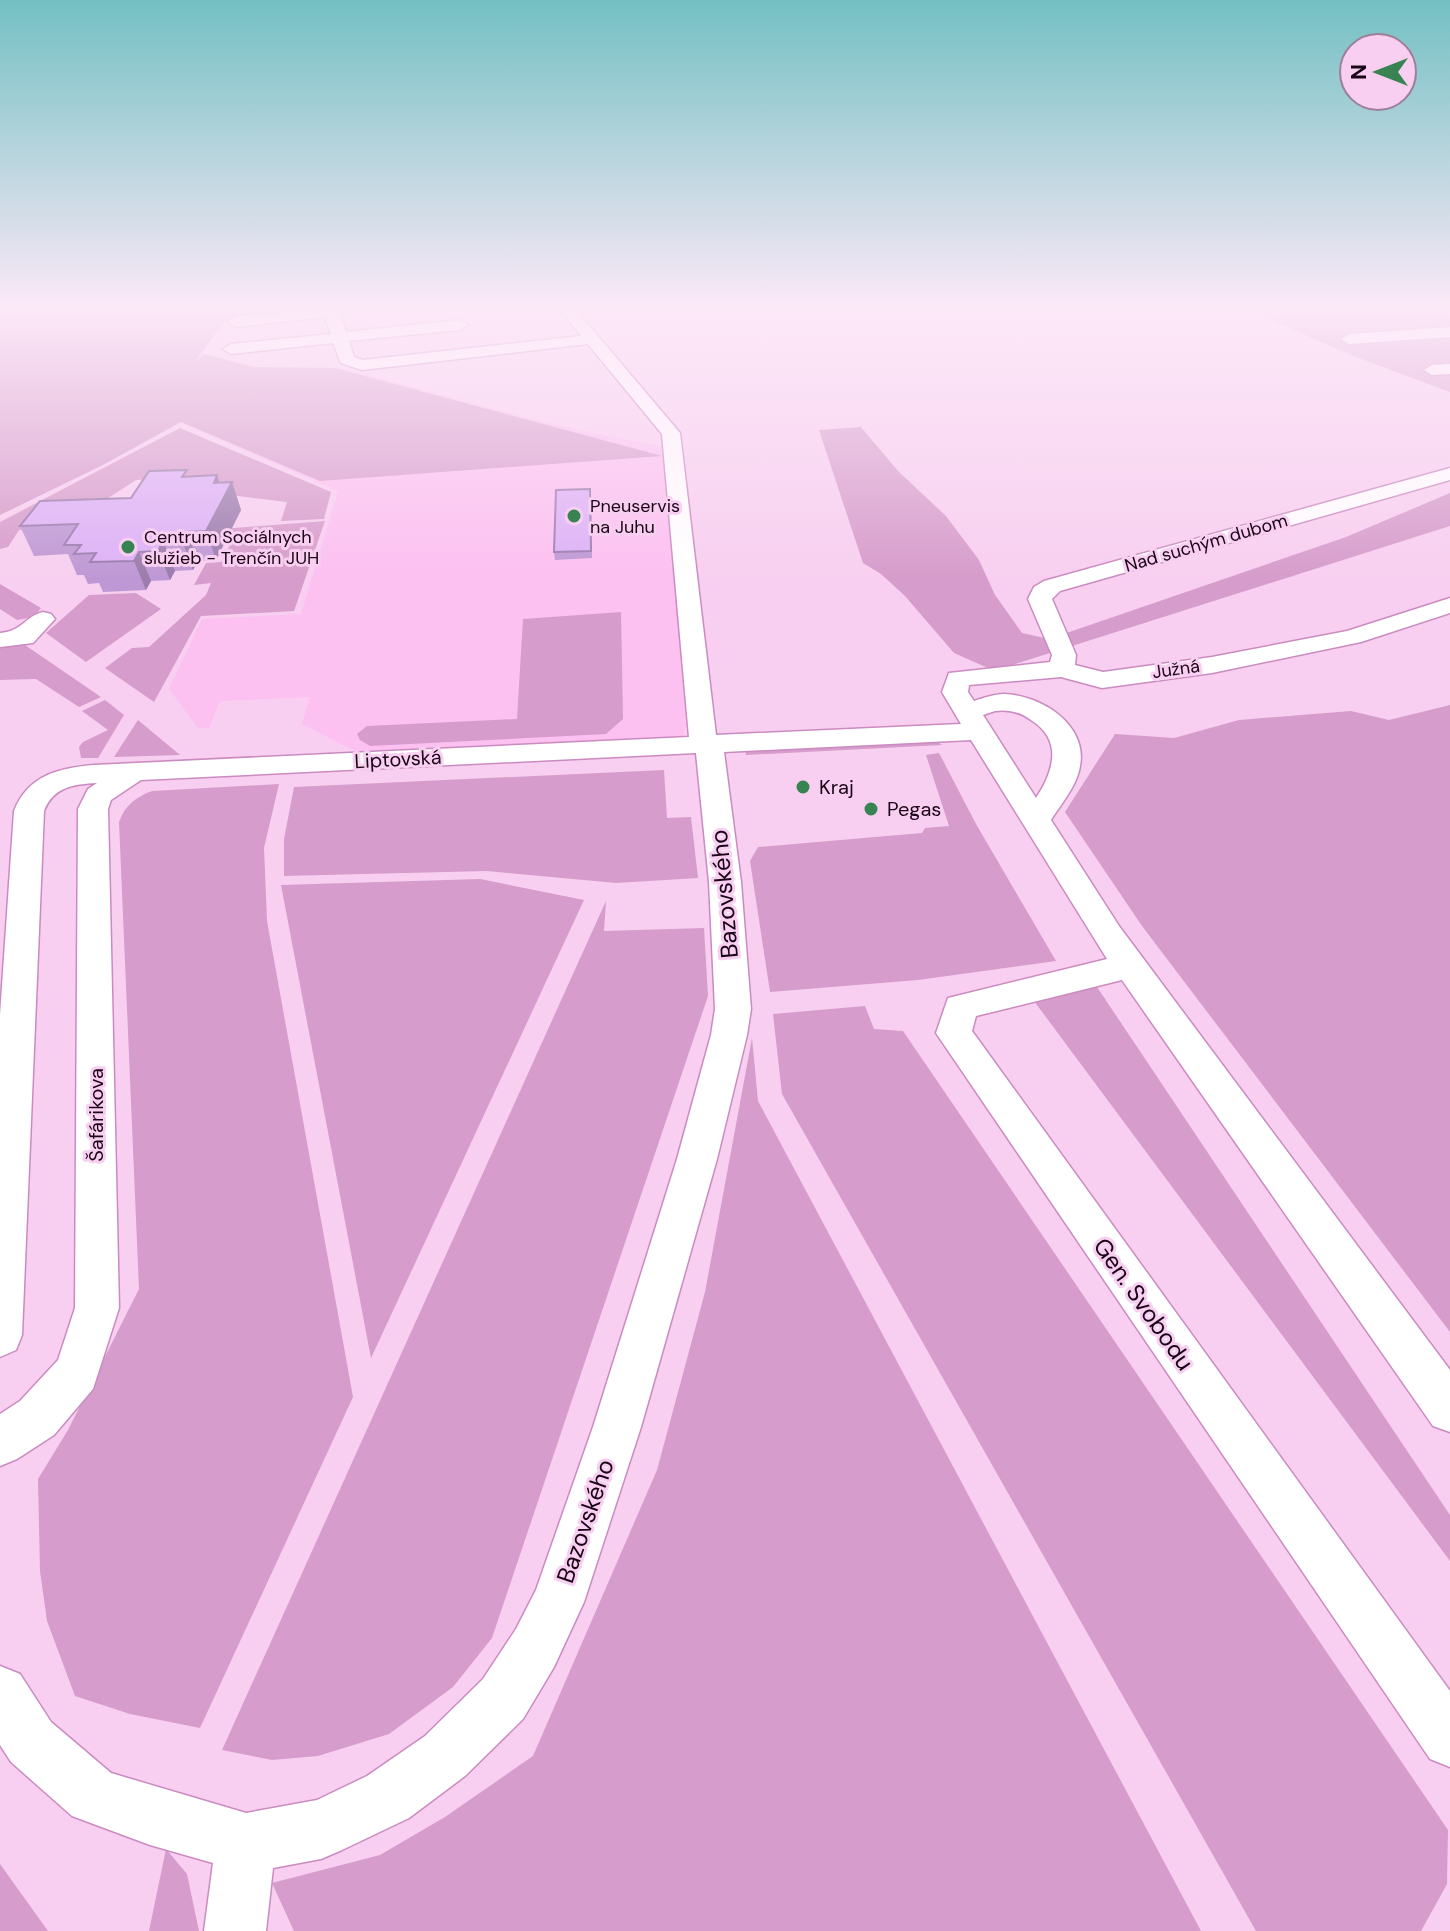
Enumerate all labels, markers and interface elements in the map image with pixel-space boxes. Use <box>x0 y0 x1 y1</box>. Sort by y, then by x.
north arrow <box>1338 32 1418 112</box>
text: N <box>1344 64 1373 80</box>
place label: Pneuservis na Juhu <box>590 494 680 539</box>
marker: Pneuservis na Juhu <box>565 507 583 525</box>
street label: Nad suchým dubom <box>1122 508 1290 578</box>
place label: Centrum Sociálnych služieb - Trenčín JUH <box>144 525 319 570</box>
marker: Centrum Sociálnych služieb - Trenčín JUH <box>119 538 137 556</box>
street label: Južná <box>1151 654 1201 684</box>
street label: Liptovská <box>354 744 442 774</box>
place label: Kraj <box>819 774 854 800</box>
marker: Kraj <box>794 778 812 796</box>
place label: Pegas <box>887 796 941 822</box>
marker: Pegas <box>862 800 880 818</box>
street label: Bazovského <box>703 828 745 960</box>
street label: Šafárikova <box>83 1068 109 1162</box>
street label: Gen. Svobodu <box>1087 1232 1201 1376</box>
street label: Bazovského <box>549 1455 621 1587</box>

